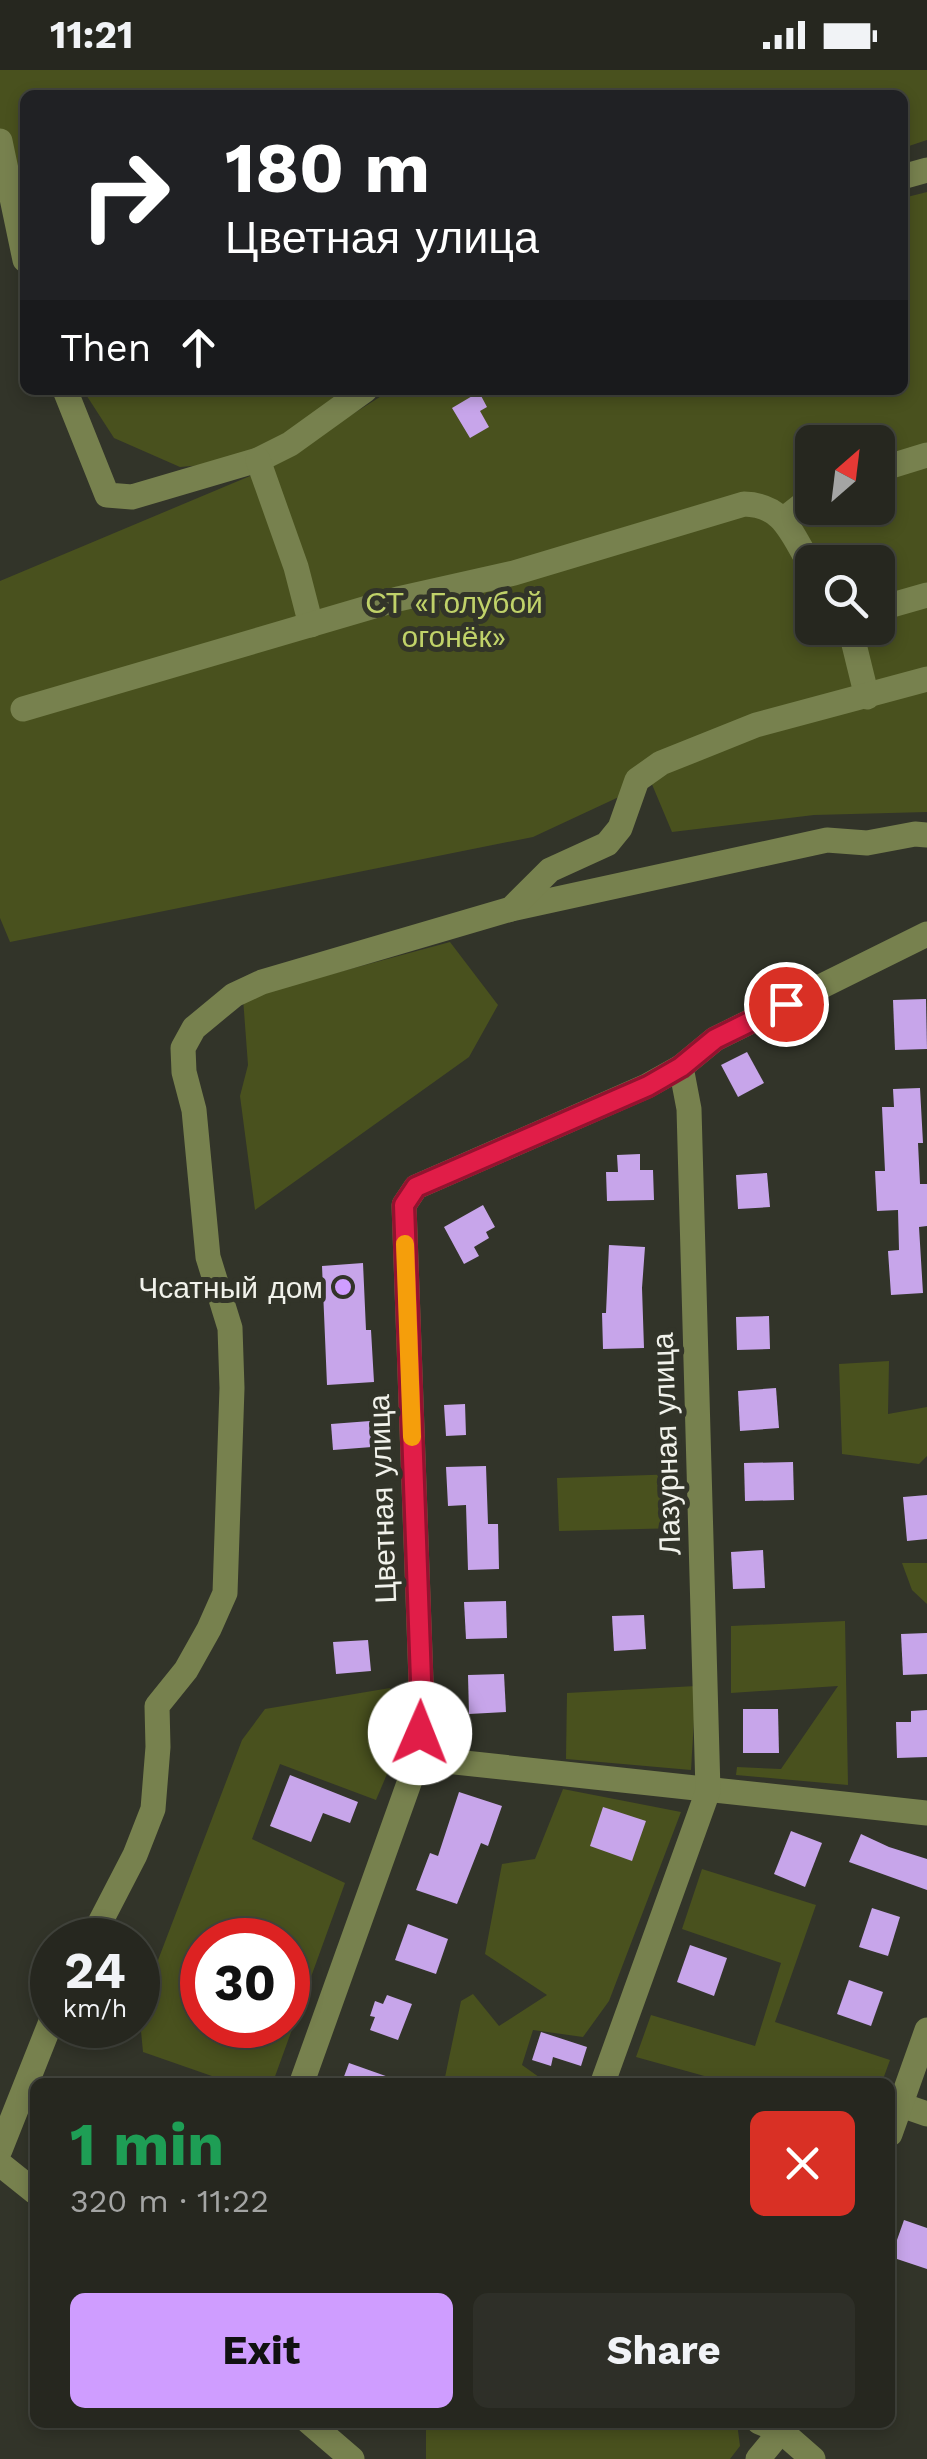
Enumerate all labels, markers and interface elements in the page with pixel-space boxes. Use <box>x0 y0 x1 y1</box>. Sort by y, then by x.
text: 11:21 <box>50 13 133 57</box>
text: 180 m <box>225 127 430 209</box>
icon: right <box>60 130 190 260</box>
text: Цветная улица <box>225 211 539 264</box>
icon: ahead <box>171 320 226 375</box>
text: Then <box>60 326 151 370</box>
north arrow <box>795 425 895 525</box>
map controls <box>795 425 895 645</box>
button: search <box>795 545 895 645</box>
park label: СТ «Голубой огонёк» <box>365 585 543 654</box>
pin <box>744 962 829 1047</box>
icon: arrive <box>759 977 814 1032</box>
place label: Чсатный дом <box>138 1270 323 1305</box>
marker: Чсатный дом <box>332 1276 354 1298</box>
street label: Лазурная улица <box>645 1332 687 1556</box>
street label: Цветная улица <box>361 1393 403 1604</box>
position arrow <box>368 1681 472 1785</box>
speed limit sign: 30 <box>180 1918 310 2048</box>
text: 24 <box>64 1941 126 2000</box>
text: km/h <box>63 1994 127 2023</box>
text: 1 min <box>70 2109 224 2180</box>
button: close <box>750 2111 855 2216</box>
text: 320 m · 11:22 <box>70 2182 269 2220</box>
button: Exit <box>70 2293 453 2408</box>
button: Share <box>473 2293 855 2408</box>

